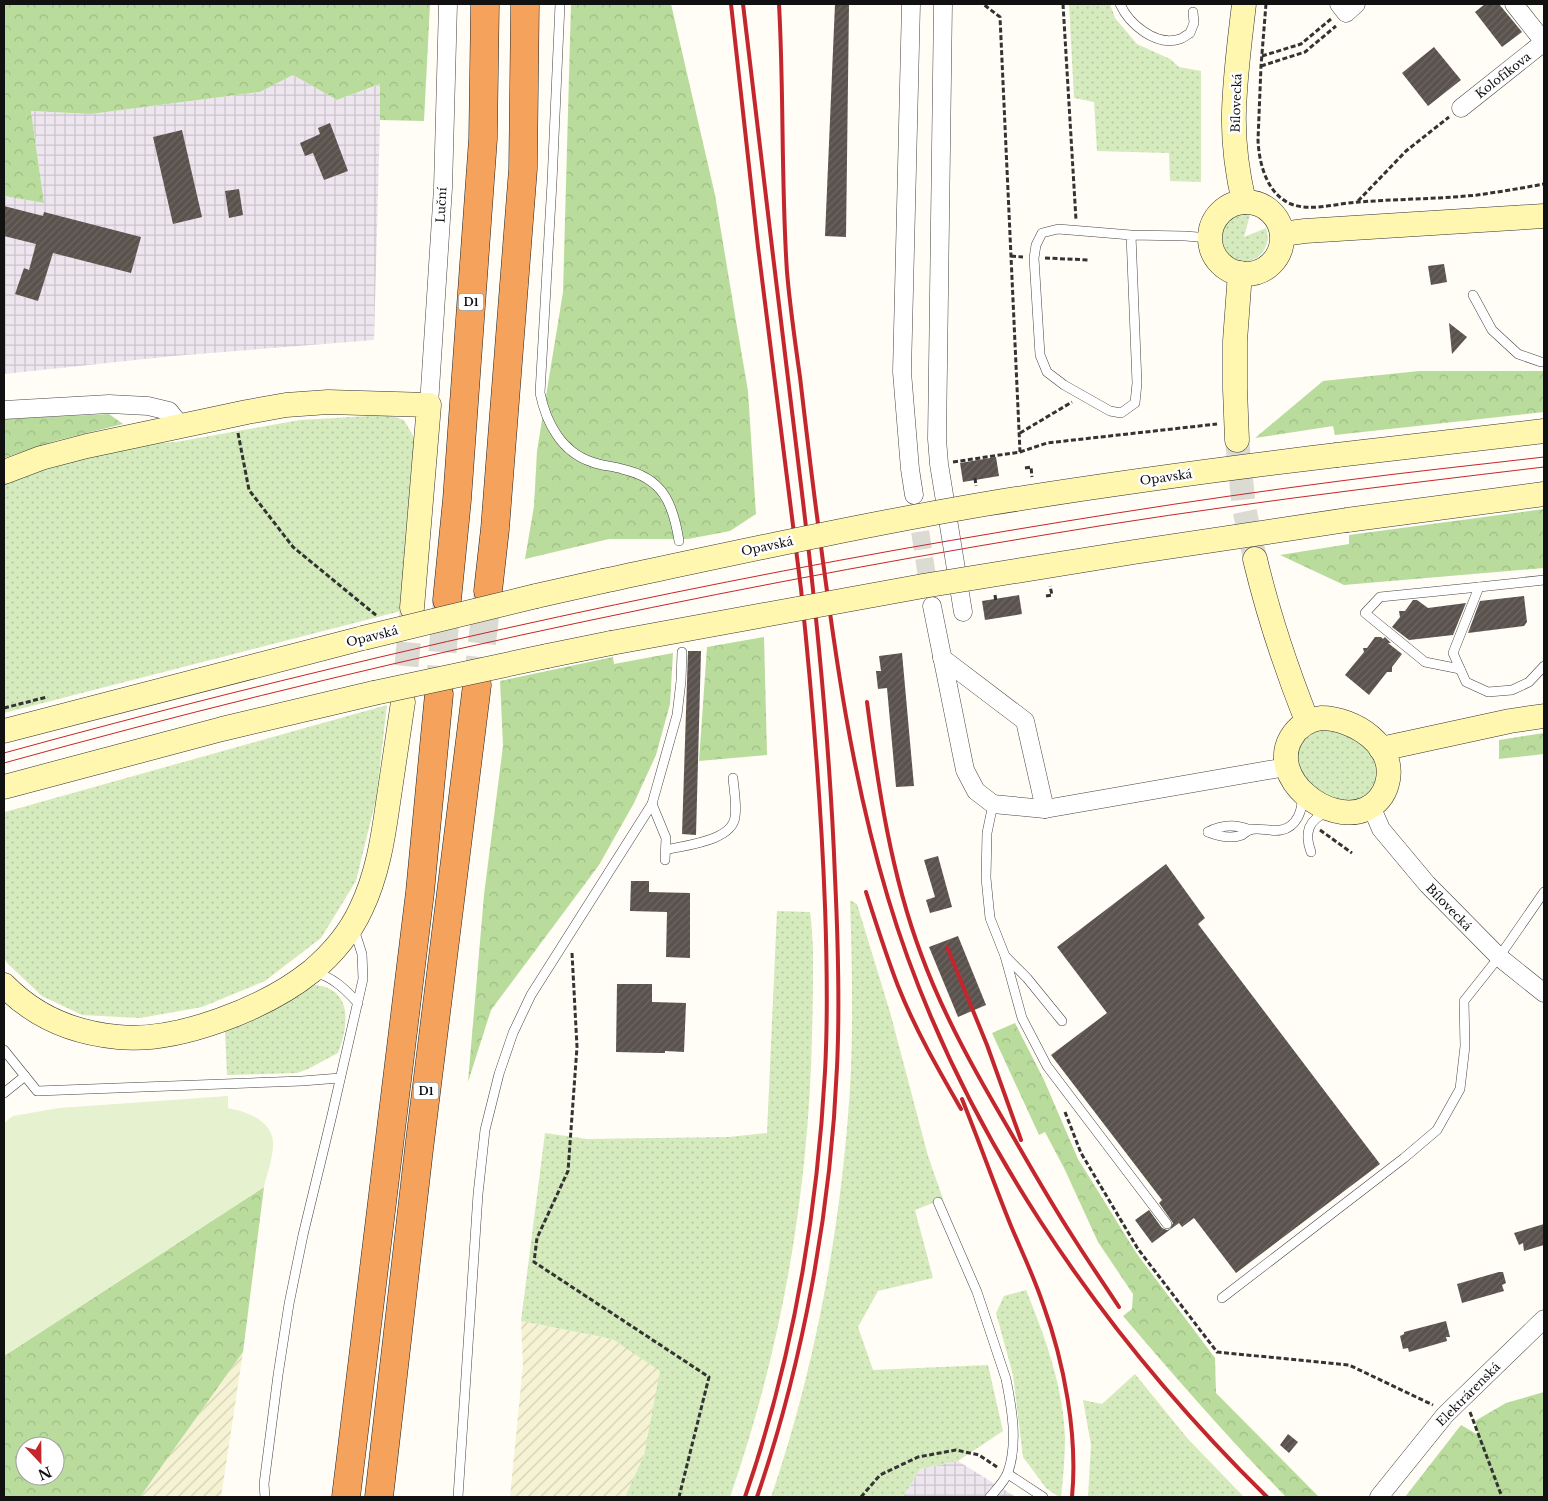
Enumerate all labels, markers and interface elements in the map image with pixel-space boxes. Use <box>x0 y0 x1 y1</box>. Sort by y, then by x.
street label: Kolofíkova <box>1472 49 1534 101</box>
street label: Bílovecká <box>1227 73 1245 133</box>
street label: Luční <box>433 186 449 223</box>
road number: D1 <box>458 294 484 310</box>
street label: Opavská <box>1139 466 1193 488</box>
street label: Opavská <box>740 533 795 559</box>
street label: Opavská <box>345 622 400 650</box>
street label: Bílovecká <box>1423 880 1475 934</box>
road number: D1 <box>414 1082 438 1100</box>
street label: Elektrárenská <box>1433 1359 1503 1429</box>
north arrow <box>15 1436 65 1486</box>
text: N <box>35 1462 54 1484</box>

